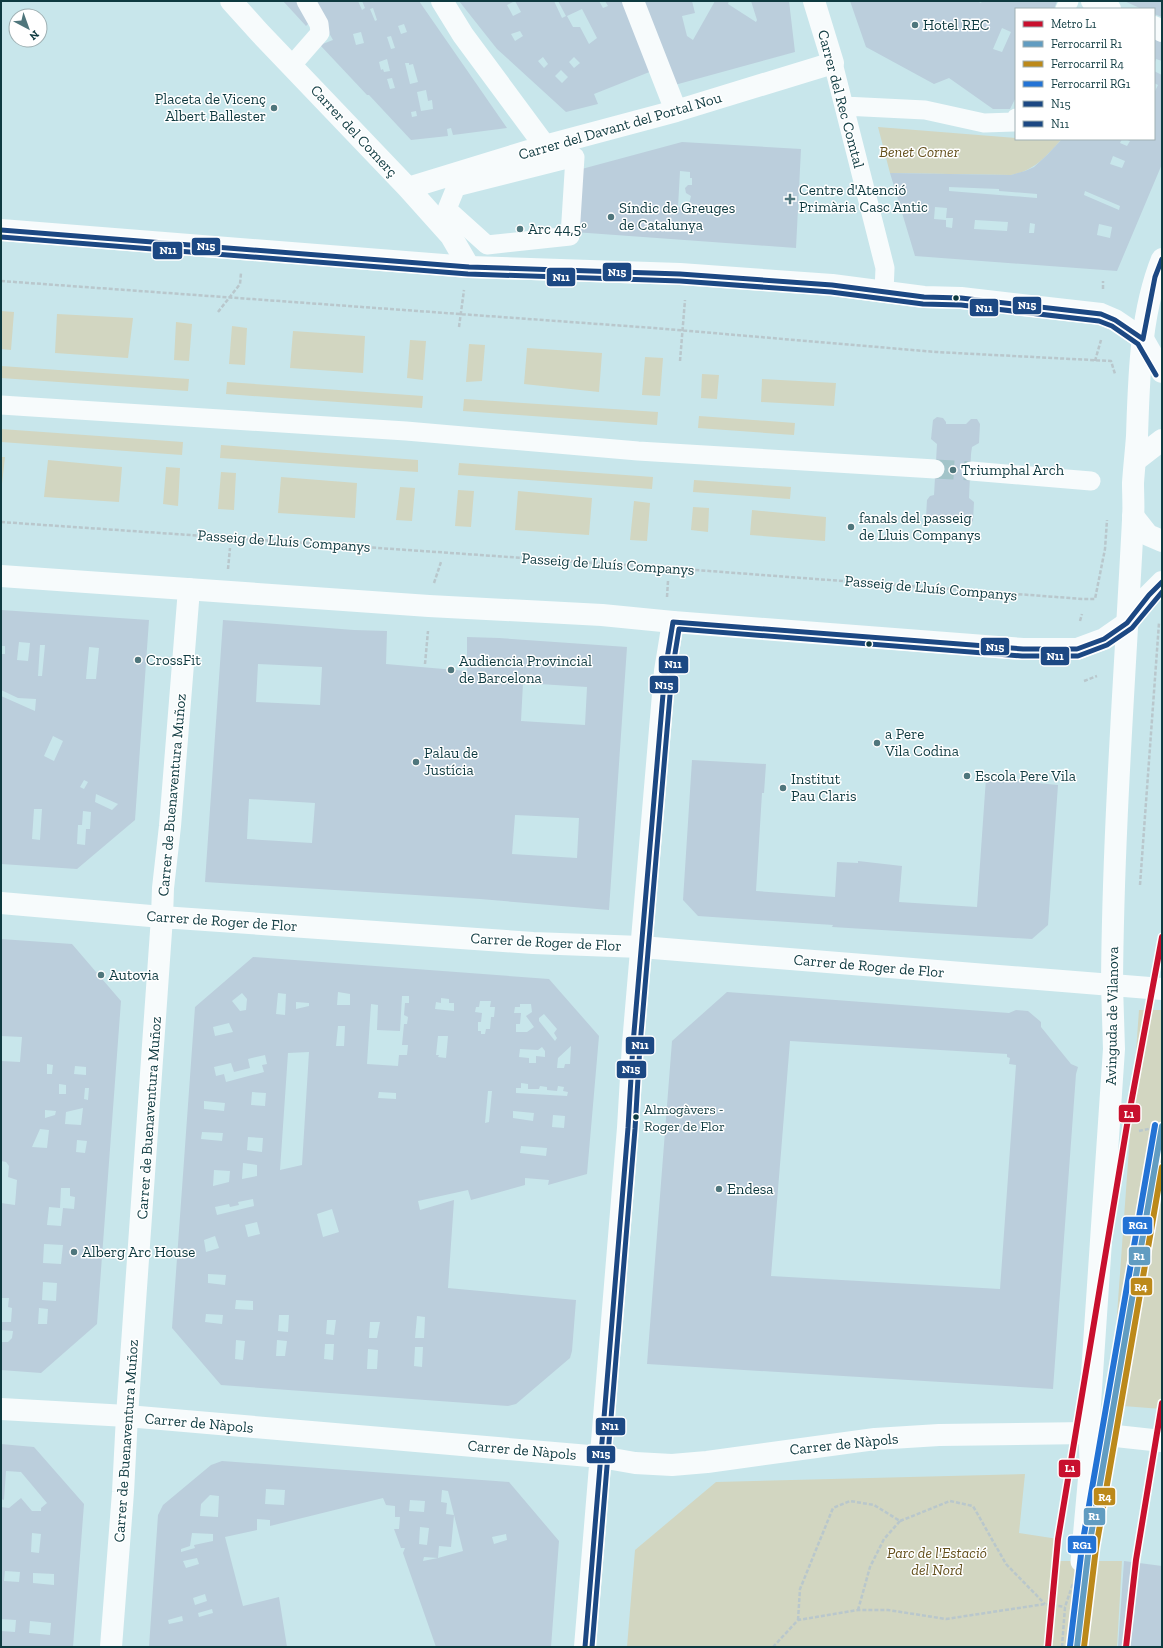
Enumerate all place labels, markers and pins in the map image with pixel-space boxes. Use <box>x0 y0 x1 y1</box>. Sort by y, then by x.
place label: Hotel REC <box>923 16 989 34</box>
marker: Hotel REC <box>910 20 920 30</box>
place label: Placeta de Vicenç Albert Ballester <box>155 90 266 125</box>
marker: Placeta de Vicenç Albert Ballester <box>269 103 279 113</box>
place label: Centre d'Atenció Primària Casc Antic <box>799 181 928 216</box>
marker: Centre d'Atenció Primària Casc Antic <box>784 193 796 205</box>
place label: Síndic de Greuges de Catalunya <box>619 199 735 234</box>
marker: Síndic de Greuges de Catalunya <box>606 212 616 222</box>
place label: Arc 44,5º <box>528 220 587 238</box>
marker: Arc 44,5º <box>515 224 525 234</box>
unlabelled marker <box>951 293 961 303</box>
place label: Triumphal Arch <box>961 461 1065 479</box>
marker: Triumphal Arch <box>948 465 958 475</box>
place label: fanals del passeig de Lluis Companys <box>859 509 981 544</box>
marker: fanals del passeig de Lluis Companys <box>846 522 856 532</box>
unlabelled marker <box>864 639 874 649</box>
place label: CrossFit <box>146 651 201 669</box>
place label: Audiencia Provincial de Barcelona <box>459 652 592 687</box>
marker: CrossFit <box>133 655 143 665</box>
marker: Audiencia Provincial de Barcelona <box>446 665 456 675</box>
place label: a Pere Vila Codina <box>884 725 959 760</box>
marker: a Pere Vila Codina <box>872 738 882 748</box>
place label: Palau de Justícia <box>424 744 478 779</box>
marker: Palau de Justícia <box>411 757 421 767</box>
place label: Escola Pere Vila <box>975 767 1076 785</box>
place label: Institut Pau Claris <box>791 770 857 805</box>
marker: Escola Pere Vila <box>962 771 972 781</box>
marker: Institut Pau Claris <box>778 783 788 793</box>
place label: Autovia <box>109 966 159 984</box>
marker: Autovia <box>96 970 106 980</box>
place label: Almogàvers - Roger de Flor <box>644 1101 725 1135</box>
marker: Almogàvers - Roger de Flor <box>631 1112 641 1122</box>
place label: Endesa <box>727 1180 774 1198</box>
marker: Endesa <box>714 1184 724 1194</box>
place label: Alberg Arc House <box>82 1243 195 1261</box>
marker: Alberg Arc House <box>69 1247 79 1257</box>

